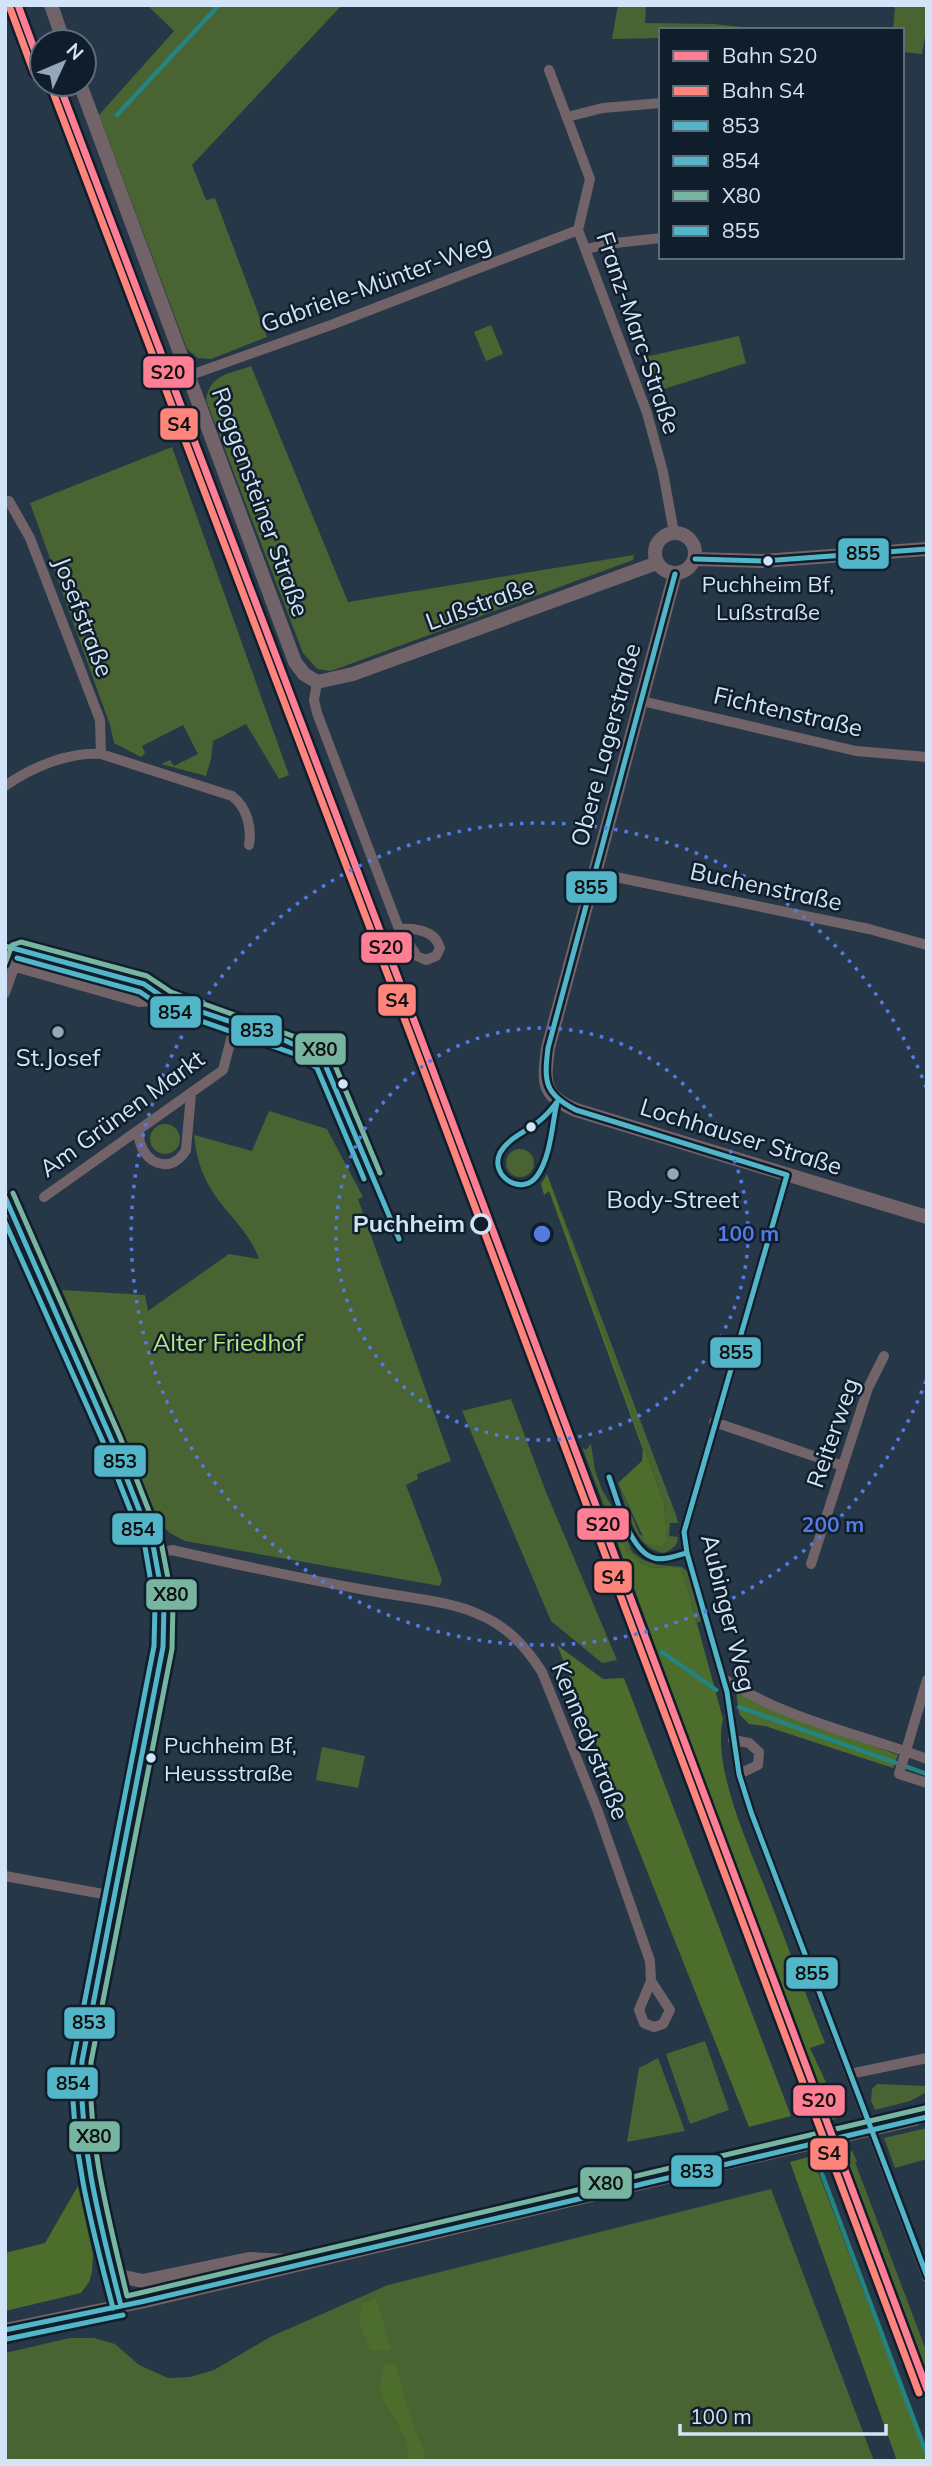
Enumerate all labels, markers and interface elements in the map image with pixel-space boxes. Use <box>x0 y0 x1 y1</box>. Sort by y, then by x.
north arrow <box>28 28 98 98</box>
legend <box>659 28 904 259</box>
text: N <box>62 38 89 65</box>
text: Bahn S20 <box>722 42 817 68</box>
text: Bahn S4 <box>722 77 805 103</box>
text: 853 <box>722 112 760 138</box>
text: 854 <box>722 147 760 173</box>
text: X80 <box>722 182 761 208</box>
text: 855 <box>722 217 760 243</box>
street label: Gabriele-Münter-Weg <box>256 227 495 339</box>
street label: Franz-Marc-Straße <box>590 228 688 438</box>
line badge: S20 <box>142 355 195 389</box>
text: S20 <box>150 360 186 384</box>
street label: Roggensteiner Straße <box>206 383 316 620</box>
line badge: S4 <box>159 407 199 441</box>
text: S4 <box>167 412 191 436</box>
line badge: 855 <box>837 537 890 570</box>
text: 855 <box>846 541 880 565</box>
street label: Josefstraße <box>47 552 121 681</box>
marker: Puchheim Bf, Lußstraße <box>761 554 775 568</box>
street label: Lußstraße <box>421 570 538 637</box>
place label: Puchheim Bf, Lußstraße <box>702 570 834 626</box>
street label: Obere Lagerstraße <box>564 640 647 850</box>
street label: Fichtenstraße <box>711 679 866 743</box>
street label: Buchenstraße <box>687 855 845 917</box>
line badge: 855 <box>565 870 618 904</box>
text: 855 <box>574 875 608 899</box>
line badge: S20 <box>360 931 413 964</box>
text: S20 <box>368 935 404 959</box>
line badge: S4 <box>377 983 417 1017</box>
text: S4 <box>385 988 409 1012</box>
line badge: 854 <box>149 995 202 1029</box>
text: 854 <box>158 1000 193 1024</box>
line badge: 853 <box>230 1014 283 1047</box>
text: 853 <box>240 1018 274 1042</box>
marker: St.Josef <box>50 1024 66 1040</box>
line badge: X80 <box>294 1032 347 1066</box>
text: X80 <box>301 1037 338 1061</box>
place label: St.Josef <box>16 1042 101 1072</box>
street label: Am Grünen Markt <box>33 1043 210 1183</box>
unlabelled marker <box>336 1077 350 1091</box>
street label: Lochhauser Straße <box>637 1091 846 1181</box>
unlabelled marker <box>524 1120 538 1134</box>
marker: Body-Street <box>665 1166 681 1182</box>
place label: Body-Street <box>607 1184 739 1214</box>
place label: Puchheim <box>353 1208 465 1238</box>
marker: Puchheim <box>471 1214 491 1234</box>
text: 100 m <box>717 1220 779 1246</box>
centre of rings <box>530 1222 554 1246</box>
park label: Alter Friedhof <box>153 1327 304 1357</box>
line badge: 855 <box>709 1336 762 1369</box>
text: 855 <box>719 1340 753 1364</box>
street label: Reiterweg <box>799 1374 865 1491</box>
line badge: 853 <box>93 1444 147 1478</box>
text: 853 <box>103 1449 137 1473</box>
line badge: S20 <box>576 1507 630 1541</box>
text: 200 m <box>802 1511 864 1537</box>
line badge: 854 <box>111 1512 164 1546</box>
text: S20 <box>585 1512 621 1536</box>
text: 854 <box>121 1517 156 1541</box>
street label: Aubinger Weg <box>695 1531 763 1694</box>
line badge: S4 <box>593 1560 633 1594</box>
text: S4 <box>601 1565 625 1589</box>
line badge: X80 <box>145 1578 198 1611</box>
text: X80 <box>152 1582 189 1606</box>
street label: Kennedystraße <box>546 1657 636 1824</box>
place label: Puchheim Bf, Heussstraße <box>164 1731 297 1787</box>
marker: Puchheim Bf, Heussstraße <box>144 1751 158 1765</box>
line badge: 855 <box>785 1956 839 1990</box>
text: 855 <box>795 1961 829 1985</box>
line badge: 853 <box>63 2006 116 2040</box>
text: 853 <box>72 2010 106 2034</box>
line badge: 854 <box>46 2066 99 2100</box>
text: 854 <box>56 2071 91 2095</box>
line badge: S20 <box>792 2084 846 2117</box>
text: S20 <box>801 2088 837 2112</box>
line badge: X80 <box>68 2120 121 2153</box>
text: X80 <box>75 2124 112 2148</box>
line badge: S4 <box>809 2137 849 2171</box>
text: S4 <box>817 2141 841 2165</box>
line badge: 853 <box>670 2154 723 2188</box>
text: 853 <box>680 2159 714 2183</box>
line badge: X80 <box>579 2166 633 2200</box>
text: X80 <box>587 2171 624 2195</box>
scale bar <box>680 2392 886 2436</box>
text: 100 m <box>690 2403 752 2429</box>

